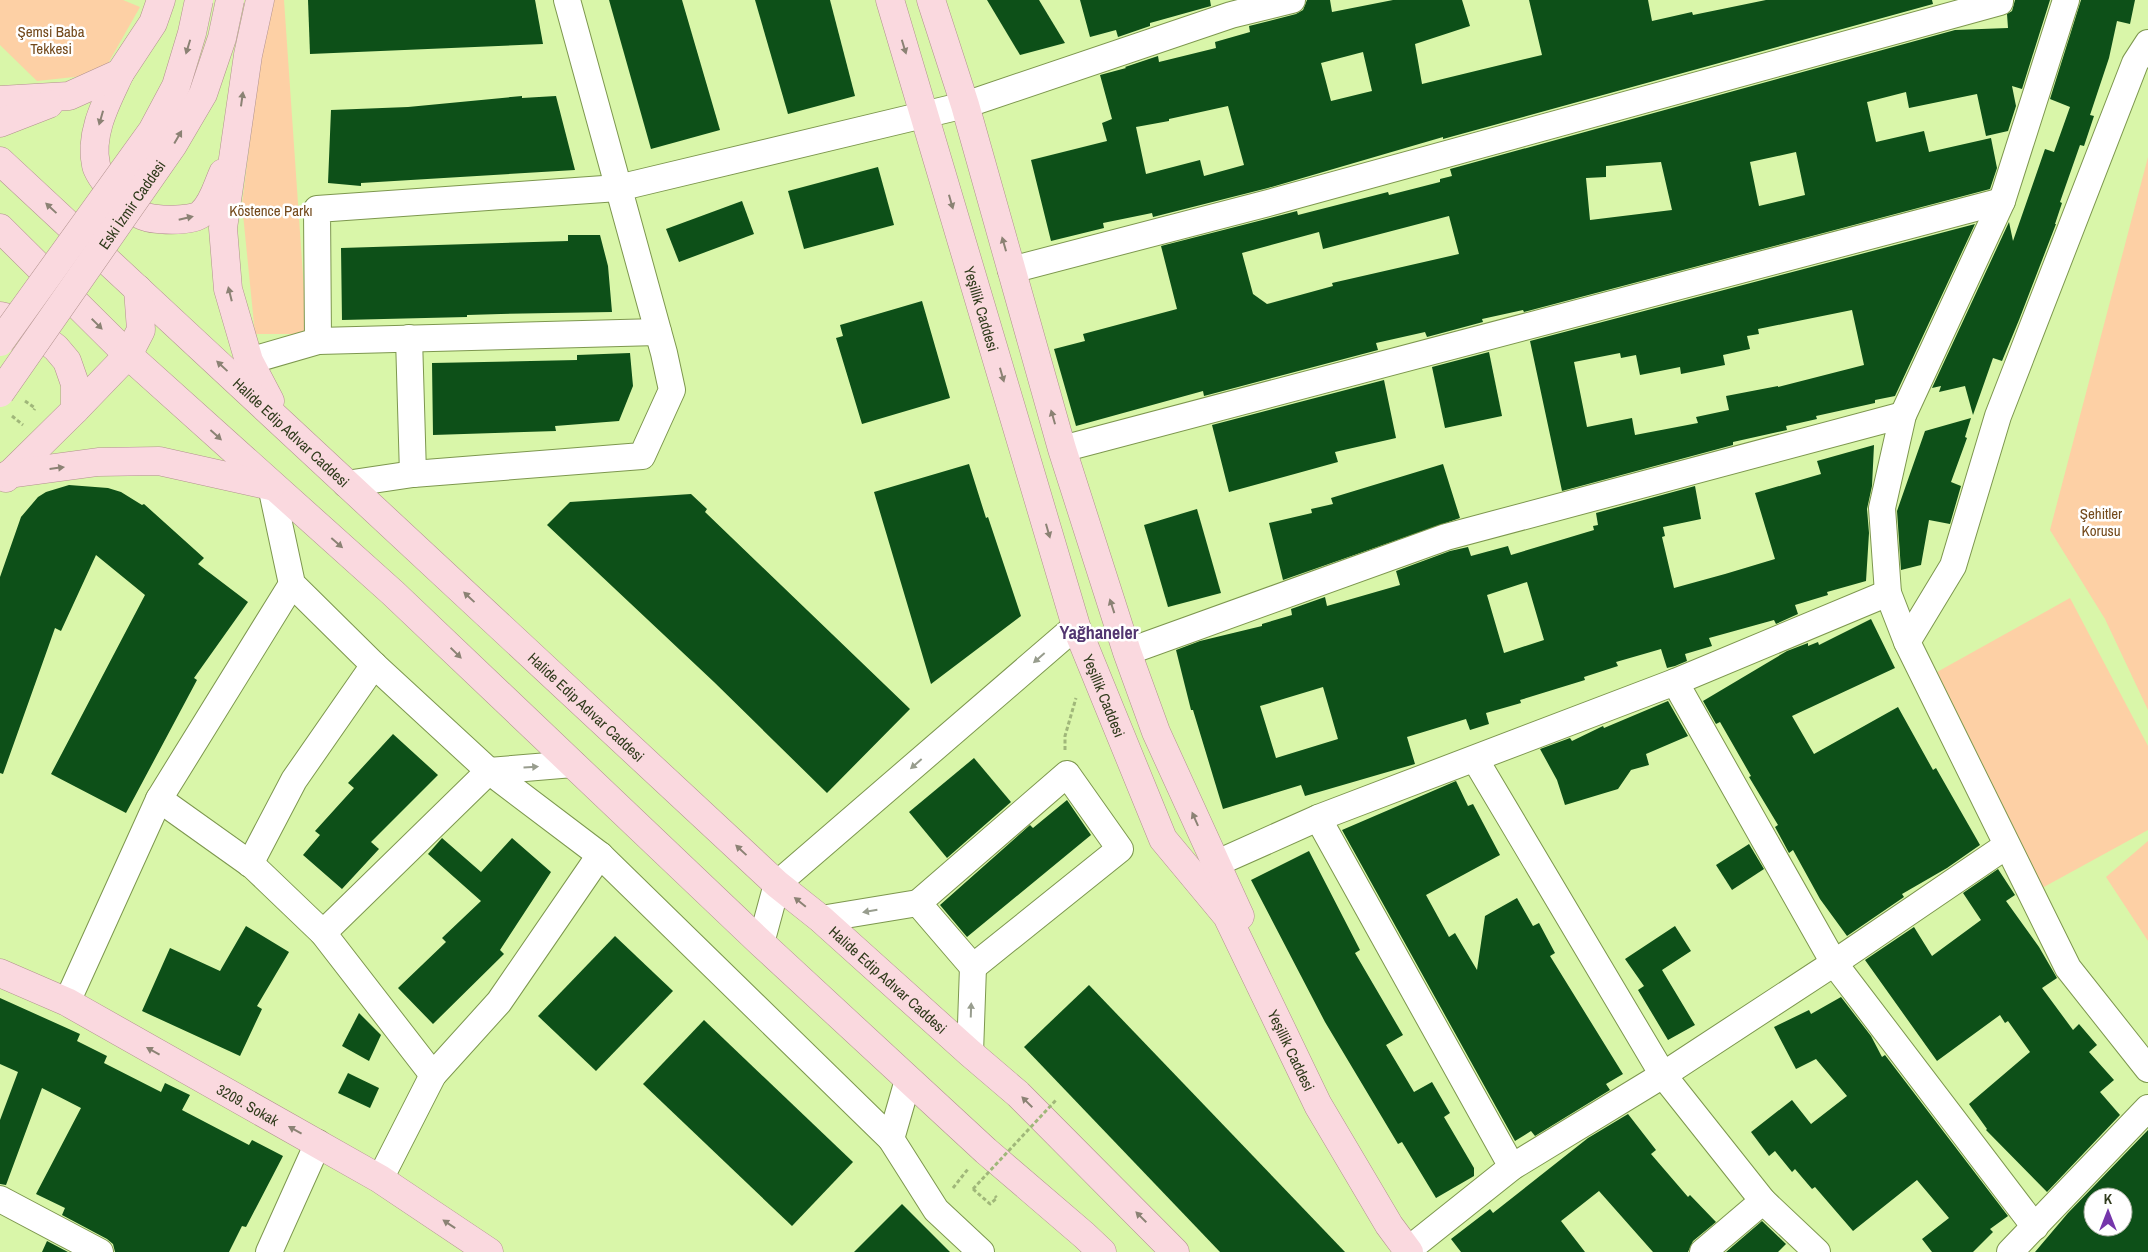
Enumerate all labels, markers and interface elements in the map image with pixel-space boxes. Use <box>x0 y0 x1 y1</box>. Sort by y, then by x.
park label: Şemsi Baba Tekkesi <box>17 21 85 59</box>
one-way arrow <box>901 39 909 54</box>
one-way arrow <box>183 40 191 55</box>
one-way arrow <box>238 90 246 106</box>
one-way arrow <box>97 110 105 126</box>
one-way arrow <box>173 131 182 144</box>
street label: Eski İzmir Caddesi <box>93 156 170 253</box>
one-way arrow <box>947 195 955 210</box>
park label: Köstence Parkı <box>229 200 313 221</box>
one-way arrow <box>46 202 58 214</box>
one-way arrow <box>179 214 194 222</box>
one-way arrow <box>1000 236 1008 251</box>
street label: Yeşillik Caddesi <box>959 264 1004 354</box>
one-way arrow <box>225 287 233 302</box>
one-way arrow <box>90 318 102 330</box>
one-way arrow <box>217 360 229 372</box>
one-way arrow <box>998 367 1006 382</box>
street label: Halide Edip Adıvar Caddesi <box>229 373 354 492</box>
one-way arrow <box>1048 410 1056 425</box>
one-way arrow <box>209 429 221 441</box>
one-way arrow <box>49 464 65 472</box>
park label: Şehitler Korusu <box>2080 503 2122 541</box>
one-way arrow <box>1044 523 1052 538</box>
one-way arrow <box>330 537 342 549</box>
one-way arrow <box>463 591 475 603</box>
one-way arrow <box>1108 598 1116 613</box>
district label: Yağhaneler <box>1060 620 1139 645</box>
one-way arrow <box>450 647 462 659</box>
street label: Halide Edip Adıvar Caddesi <box>524 647 649 766</box>
street label: Yeşillik Caddesi <box>1078 651 1131 740</box>
one-way arrow <box>1033 652 1045 663</box>
one-way arrow <box>910 758 922 769</box>
one-way arrow <box>523 763 539 771</box>
one-way arrow <box>1191 812 1199 826</box>
one-way arrow <box>736 844 748 856</box>
one-way arrow <box>794 896 807 907</box>
one-way arrow <box>862 907 878 915</box>
street label: Halide Edip Adıvar Caddesi <box>825 921 952 1038</box>
one-way arrow <box>968 1002 976 1018</box>
street label: Yeşillik Caddesi <box>1263 1006 1320 1094</box>
one-way arrow <box>147 1046 160 1055</box>
street label: 3209. Sokak <box>213 1078 284 1131</box>
one-way arrow <box>1021 1096 1033 1108</box>
one-way arrow <box>288 1126 302 1135</box>
north arrow <box>2083 1187 2133 1237</box>
text: K <box>2104 1190 2113 1208</box>
one-way arrow <box>1135 1212 1147 1224</box>
one-way arrow <box>442 1219 455 1229</box>

